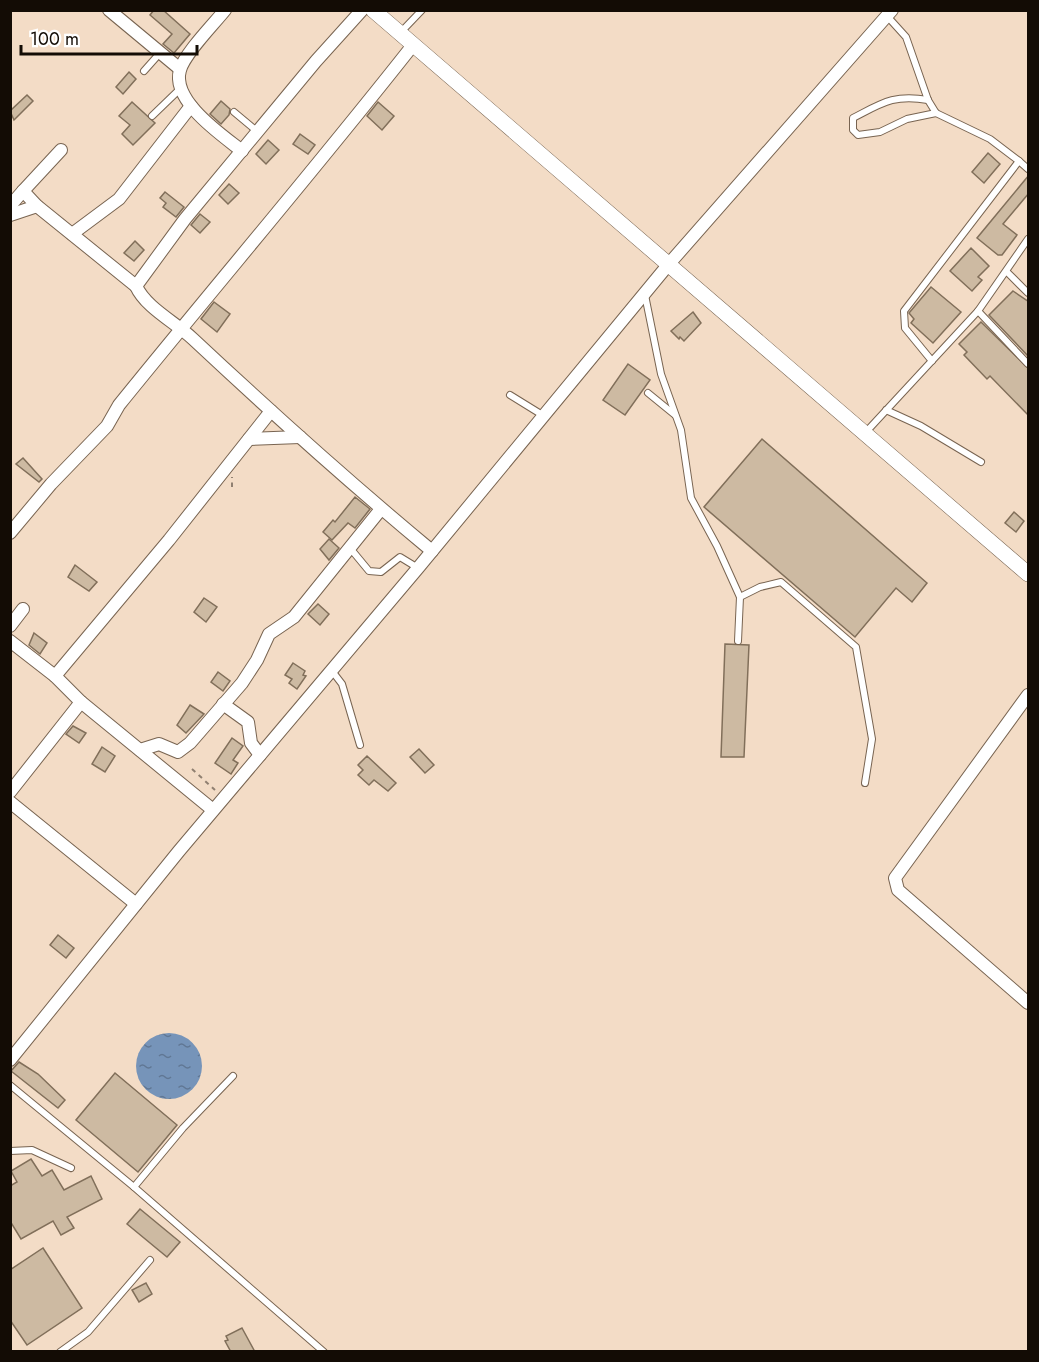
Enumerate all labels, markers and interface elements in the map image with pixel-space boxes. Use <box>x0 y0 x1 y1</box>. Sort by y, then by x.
scale bar <box>21 18 196 56</box>
text: 100 m <box>30 26 79 52</box>

